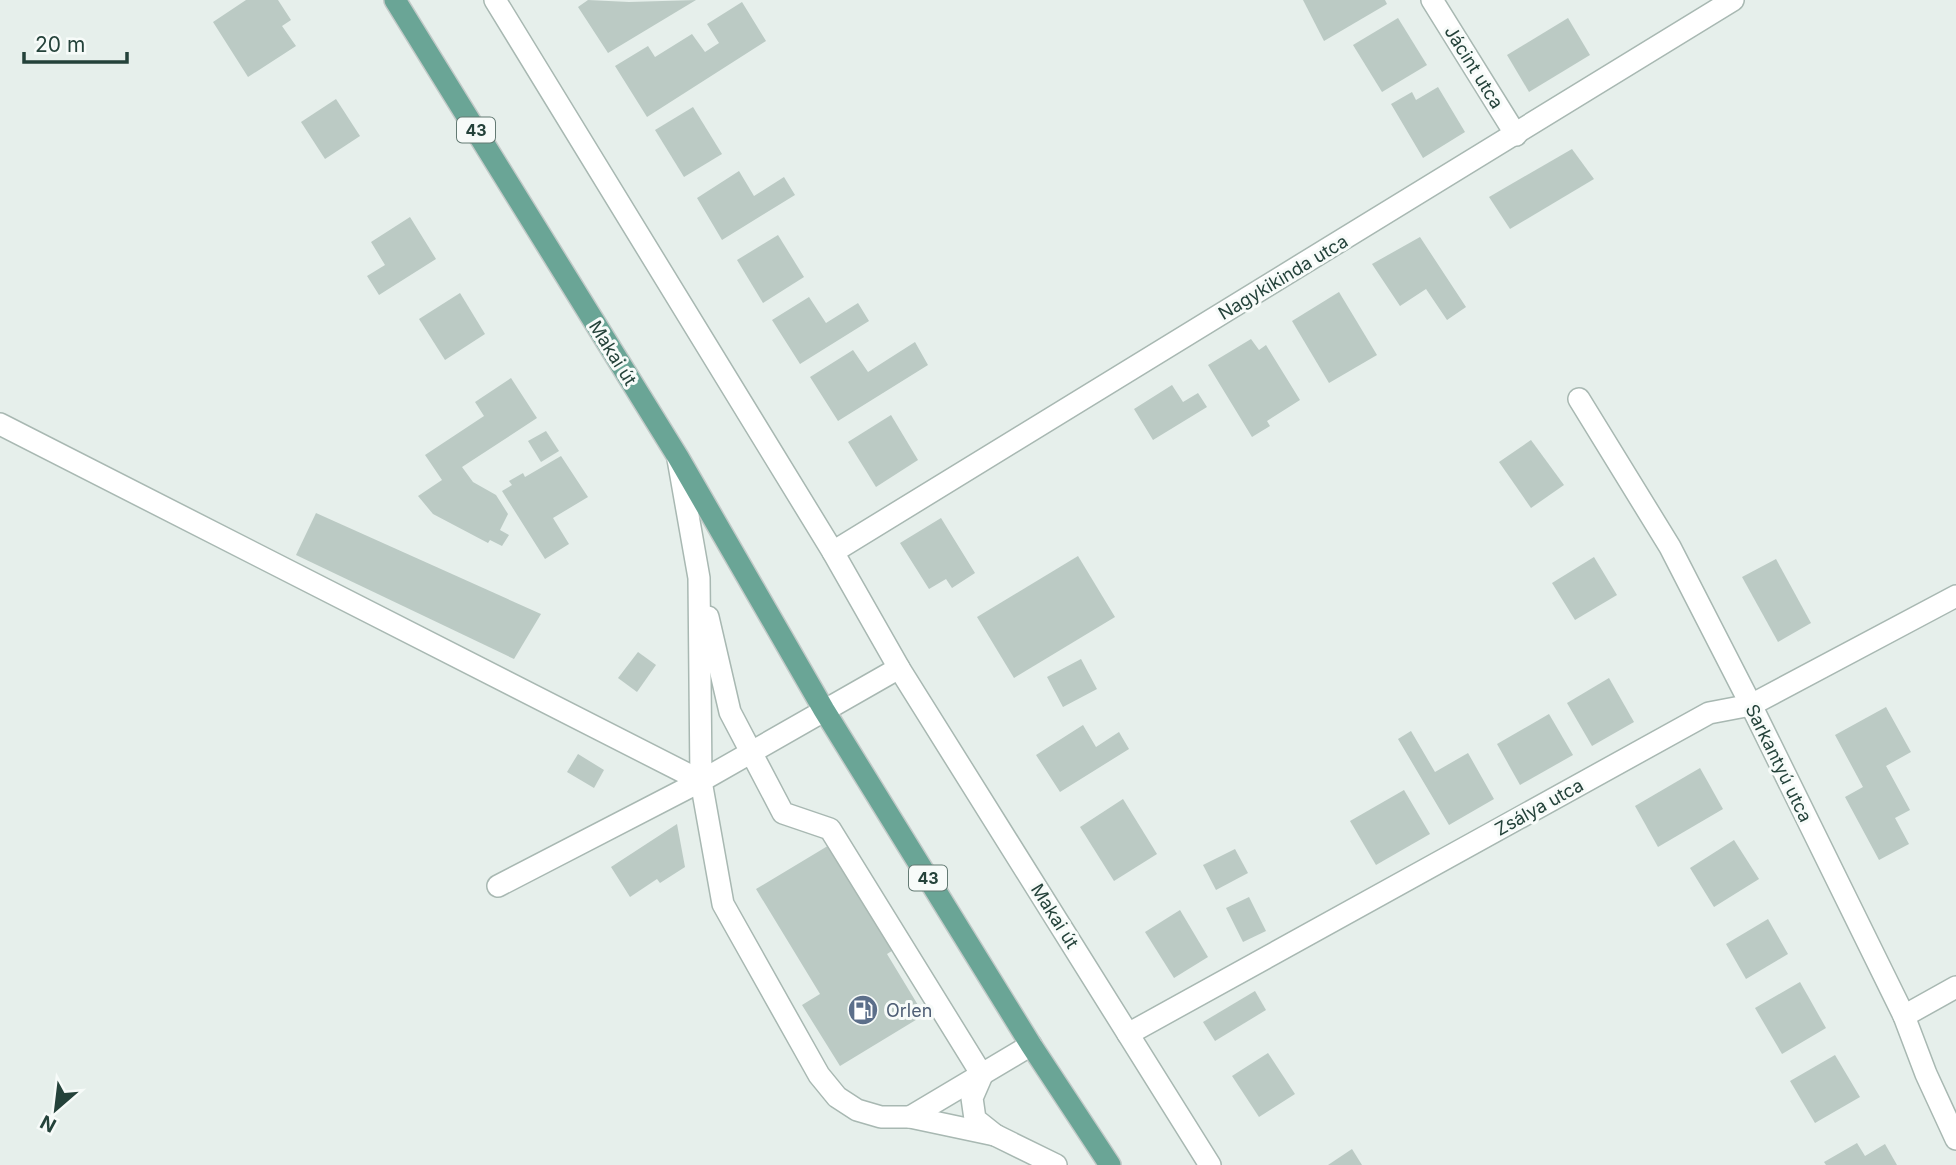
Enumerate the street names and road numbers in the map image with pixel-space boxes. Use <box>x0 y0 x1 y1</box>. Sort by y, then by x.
street label: Jácint utca <box>1440 22 1508 112</box>
road number: 43 <box>457 118 495 142</box>
street label: Nagykikinda utca <box>1215 230 1351 324</box>
street label: Makai út <box>585 317 641 389</box>
street label: Sarkantyú utca <box>1741 701 1817 825</box>
street label: Zsálya utca <box>1491 774 1587 840</box>
road number: 43 <box>909 866 947 890</box>
street label: Makai út <box>1027 880 1083 952</box>

